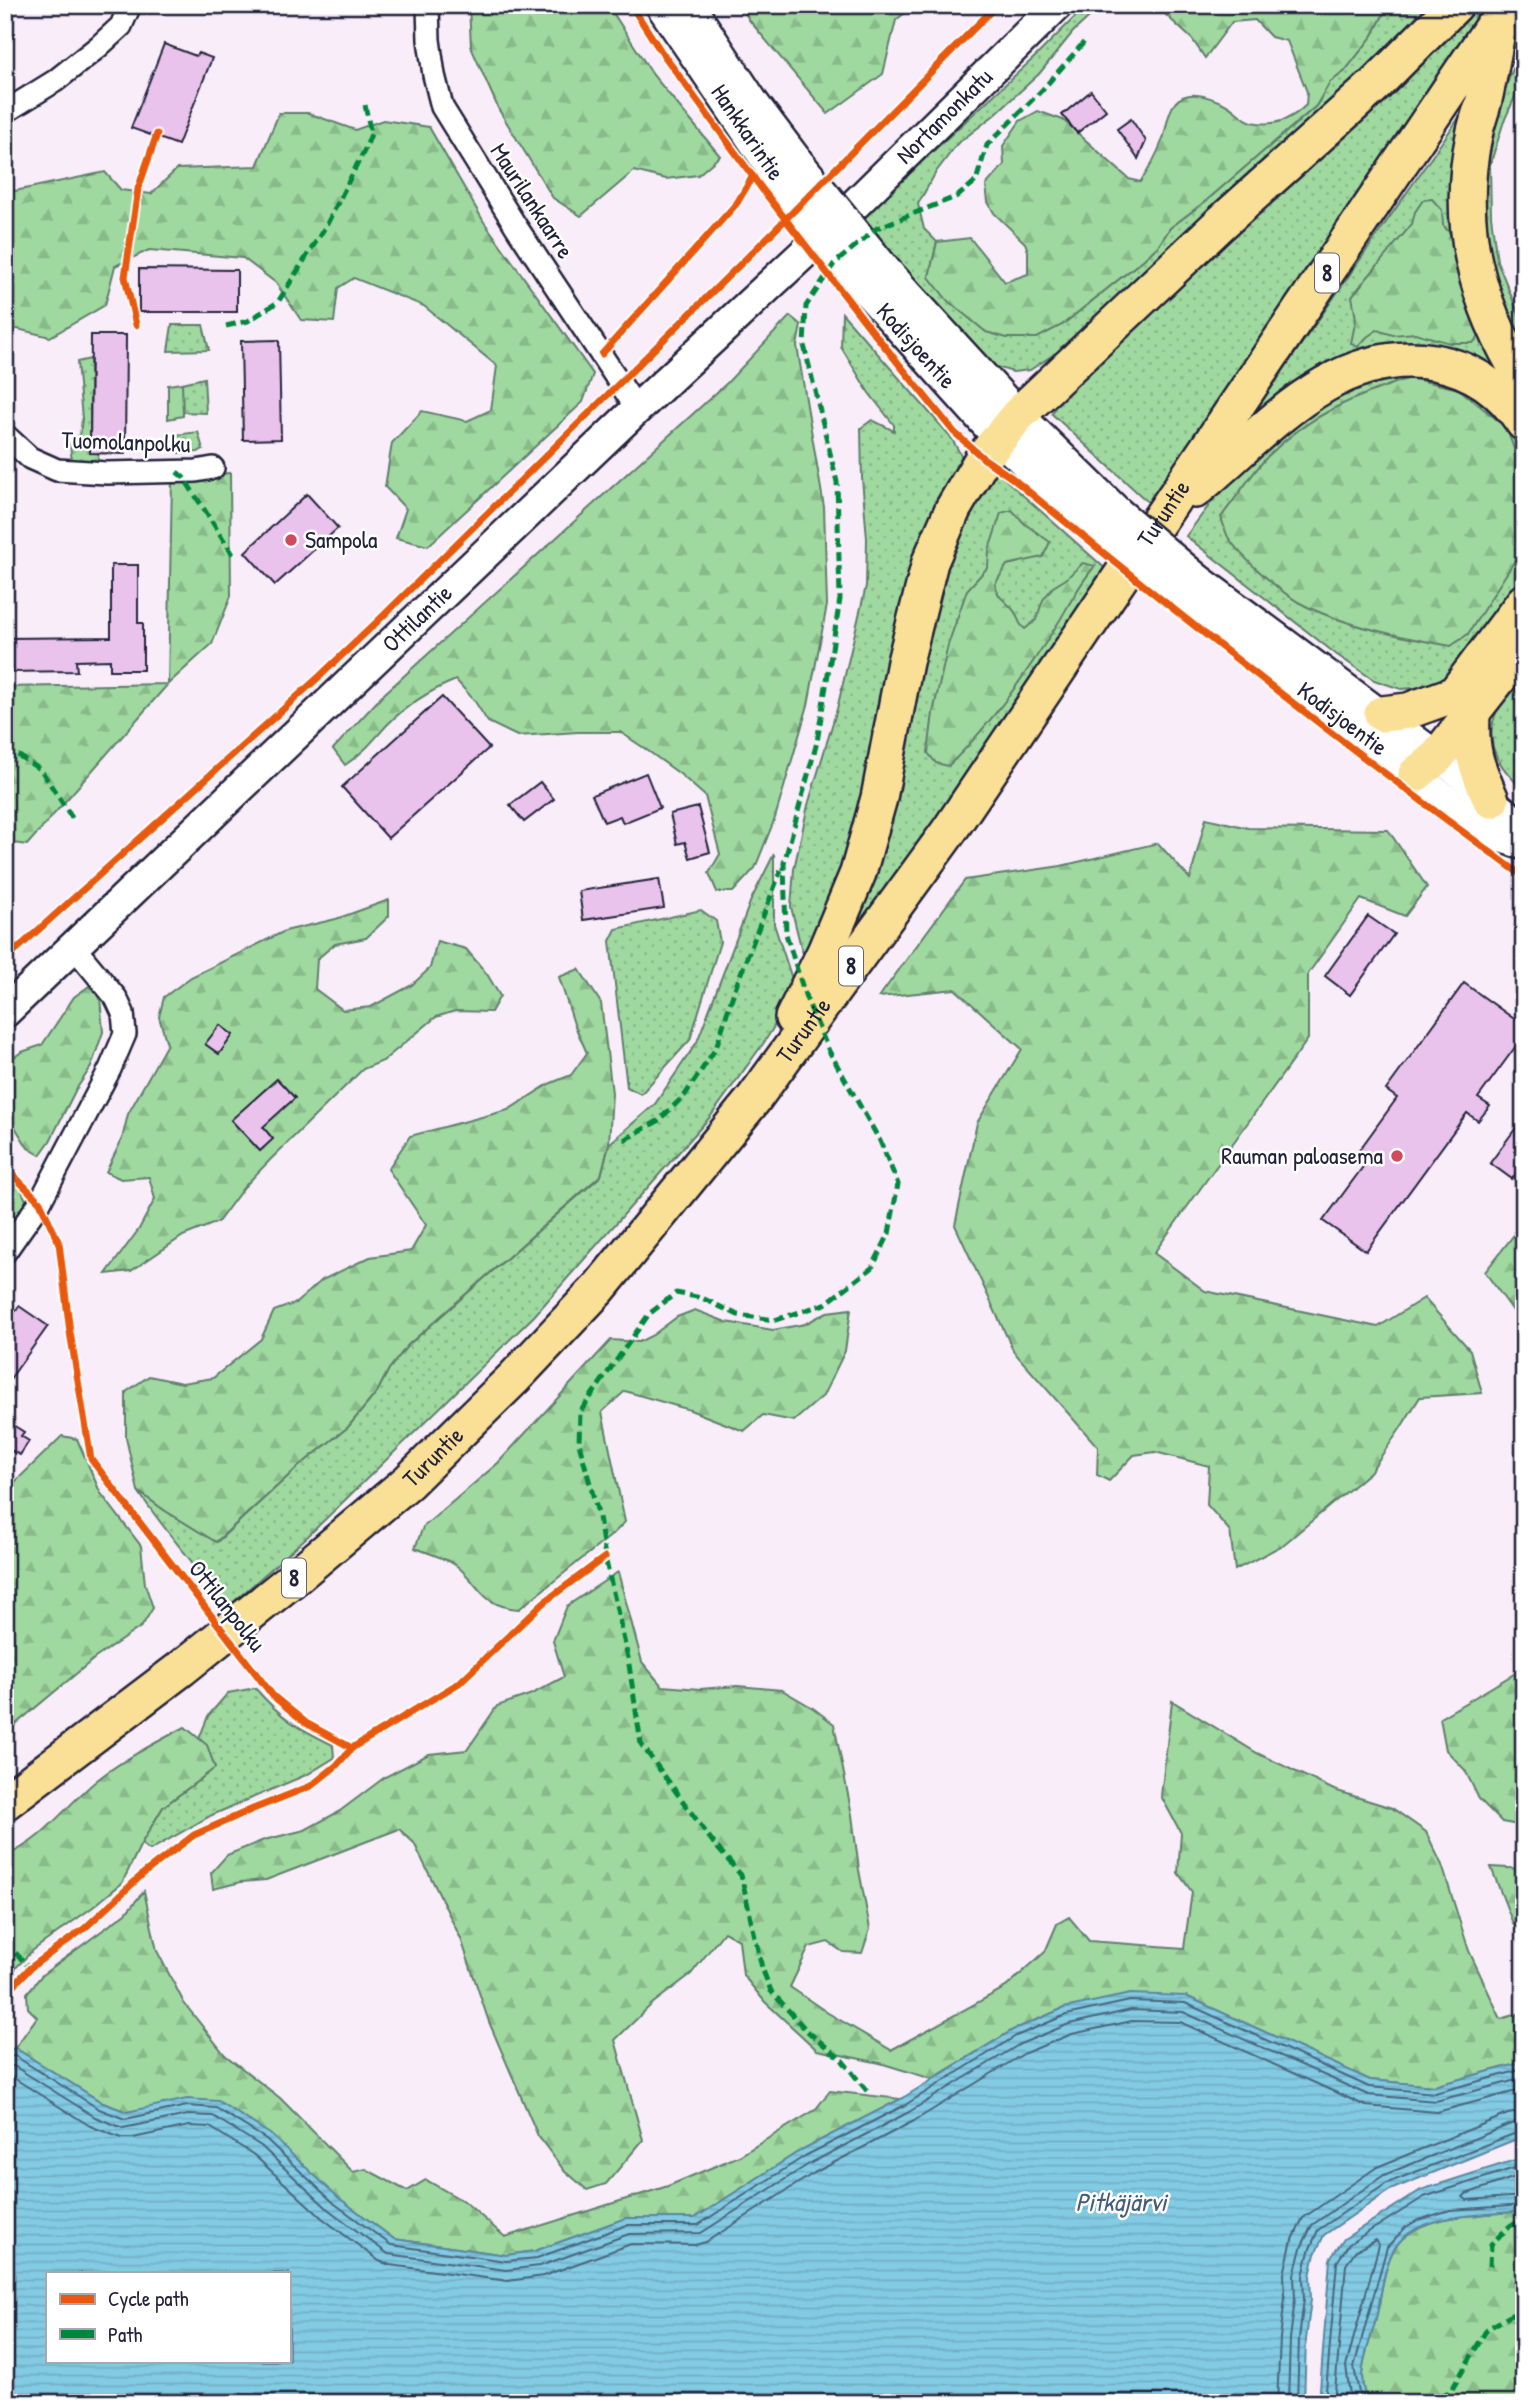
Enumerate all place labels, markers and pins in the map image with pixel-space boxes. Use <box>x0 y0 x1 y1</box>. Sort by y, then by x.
place label: Sampola <box>305 523 377 555</box>
marker: Sampola <box>283 532 299 548</box>
place label: Rauman paloasema <box>1221 1139 1383 1171</box>
marker: Rauman paloasema <box>1389 1148 1405 1164</box>

